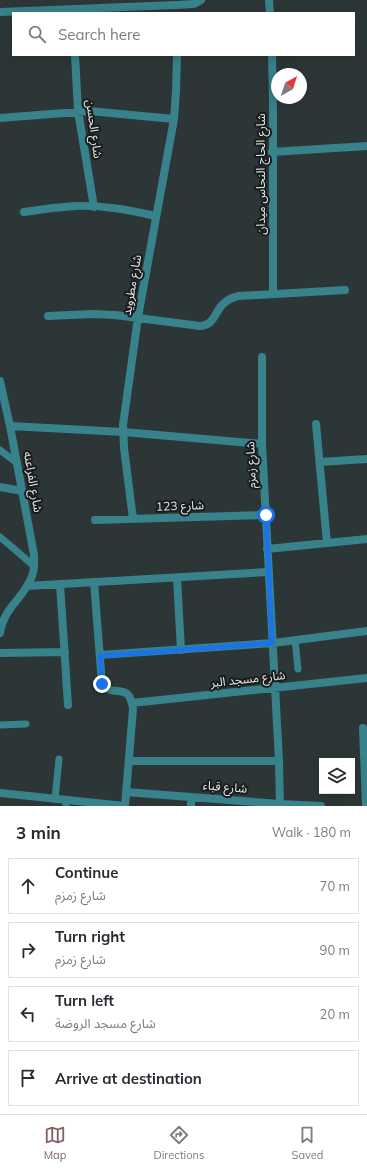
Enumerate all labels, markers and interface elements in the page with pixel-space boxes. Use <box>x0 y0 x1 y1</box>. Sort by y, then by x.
search box <box>12 12 355 56</box>
icon: search <box>26 23 48 45</box>
text: Search here <box>58 25 140 44</box>
north arrow <box>271 68 307 104</box>
street label: شارع الحسن <box>81 99 106 160</box>
street label: شارع الحاج النحاس ميدان <box>253 113 270 235</box>
street label: شارع مطرويد <box>119 253 146 317</box>
street label: شارع زمزم <box>242 441 261 489</box>
street label: شارع الفراعنه <box>19 450 46 514</box>
street label: شارع 123 <box>156 497 204 516</box>
route start <box>257 506 275 524</box>
street label: شارع مسجد البر <box>209 667 286 692</box>
route end <box>93 675 111 693</box>
map controls <box>319 758 355 794</box>
button: layers <box>319 758 355 794</box>
street label: شارع قباء <box>202 777 248 798</box>
text: 3 min <box>16 822 61 843</box>
text: Walk · 180 m <box>272 824 351 840</box>
text: Continue <box>55 863 118 882</box>
icon: ahead <box>17 875 39 897</box>
text: 70 m <box>320 878 350 894</box>
text: شارع زمزم <box>55 887 106 903</box>
text: Turn right <box>55 927 125 946</box>
icon: right <box>17 939 39 961</box>
text: 90 m <box>320 942 350 958</box>
text: شارع زمزم <box>55 951 106 967</box>
text: Turn left <box>55 991 114 1010</box>
icon: left <box>17 1003 39 1025</box>
text: 20 m <box>320 1006 350 1022</box>
text: شارع مسجد الروضة <box>55 1015 156 1031</box>
icon: arrive <box>17 1067 39 1089</box>
text: Arrive at destination <box>55 1069 202 1088</box>
tab: Map <box>44 1124 66 1162</box>
tab: Directions <box>154 1124 204 1162</box>
tab: Saved <box>292 1124 323 1162</box>

